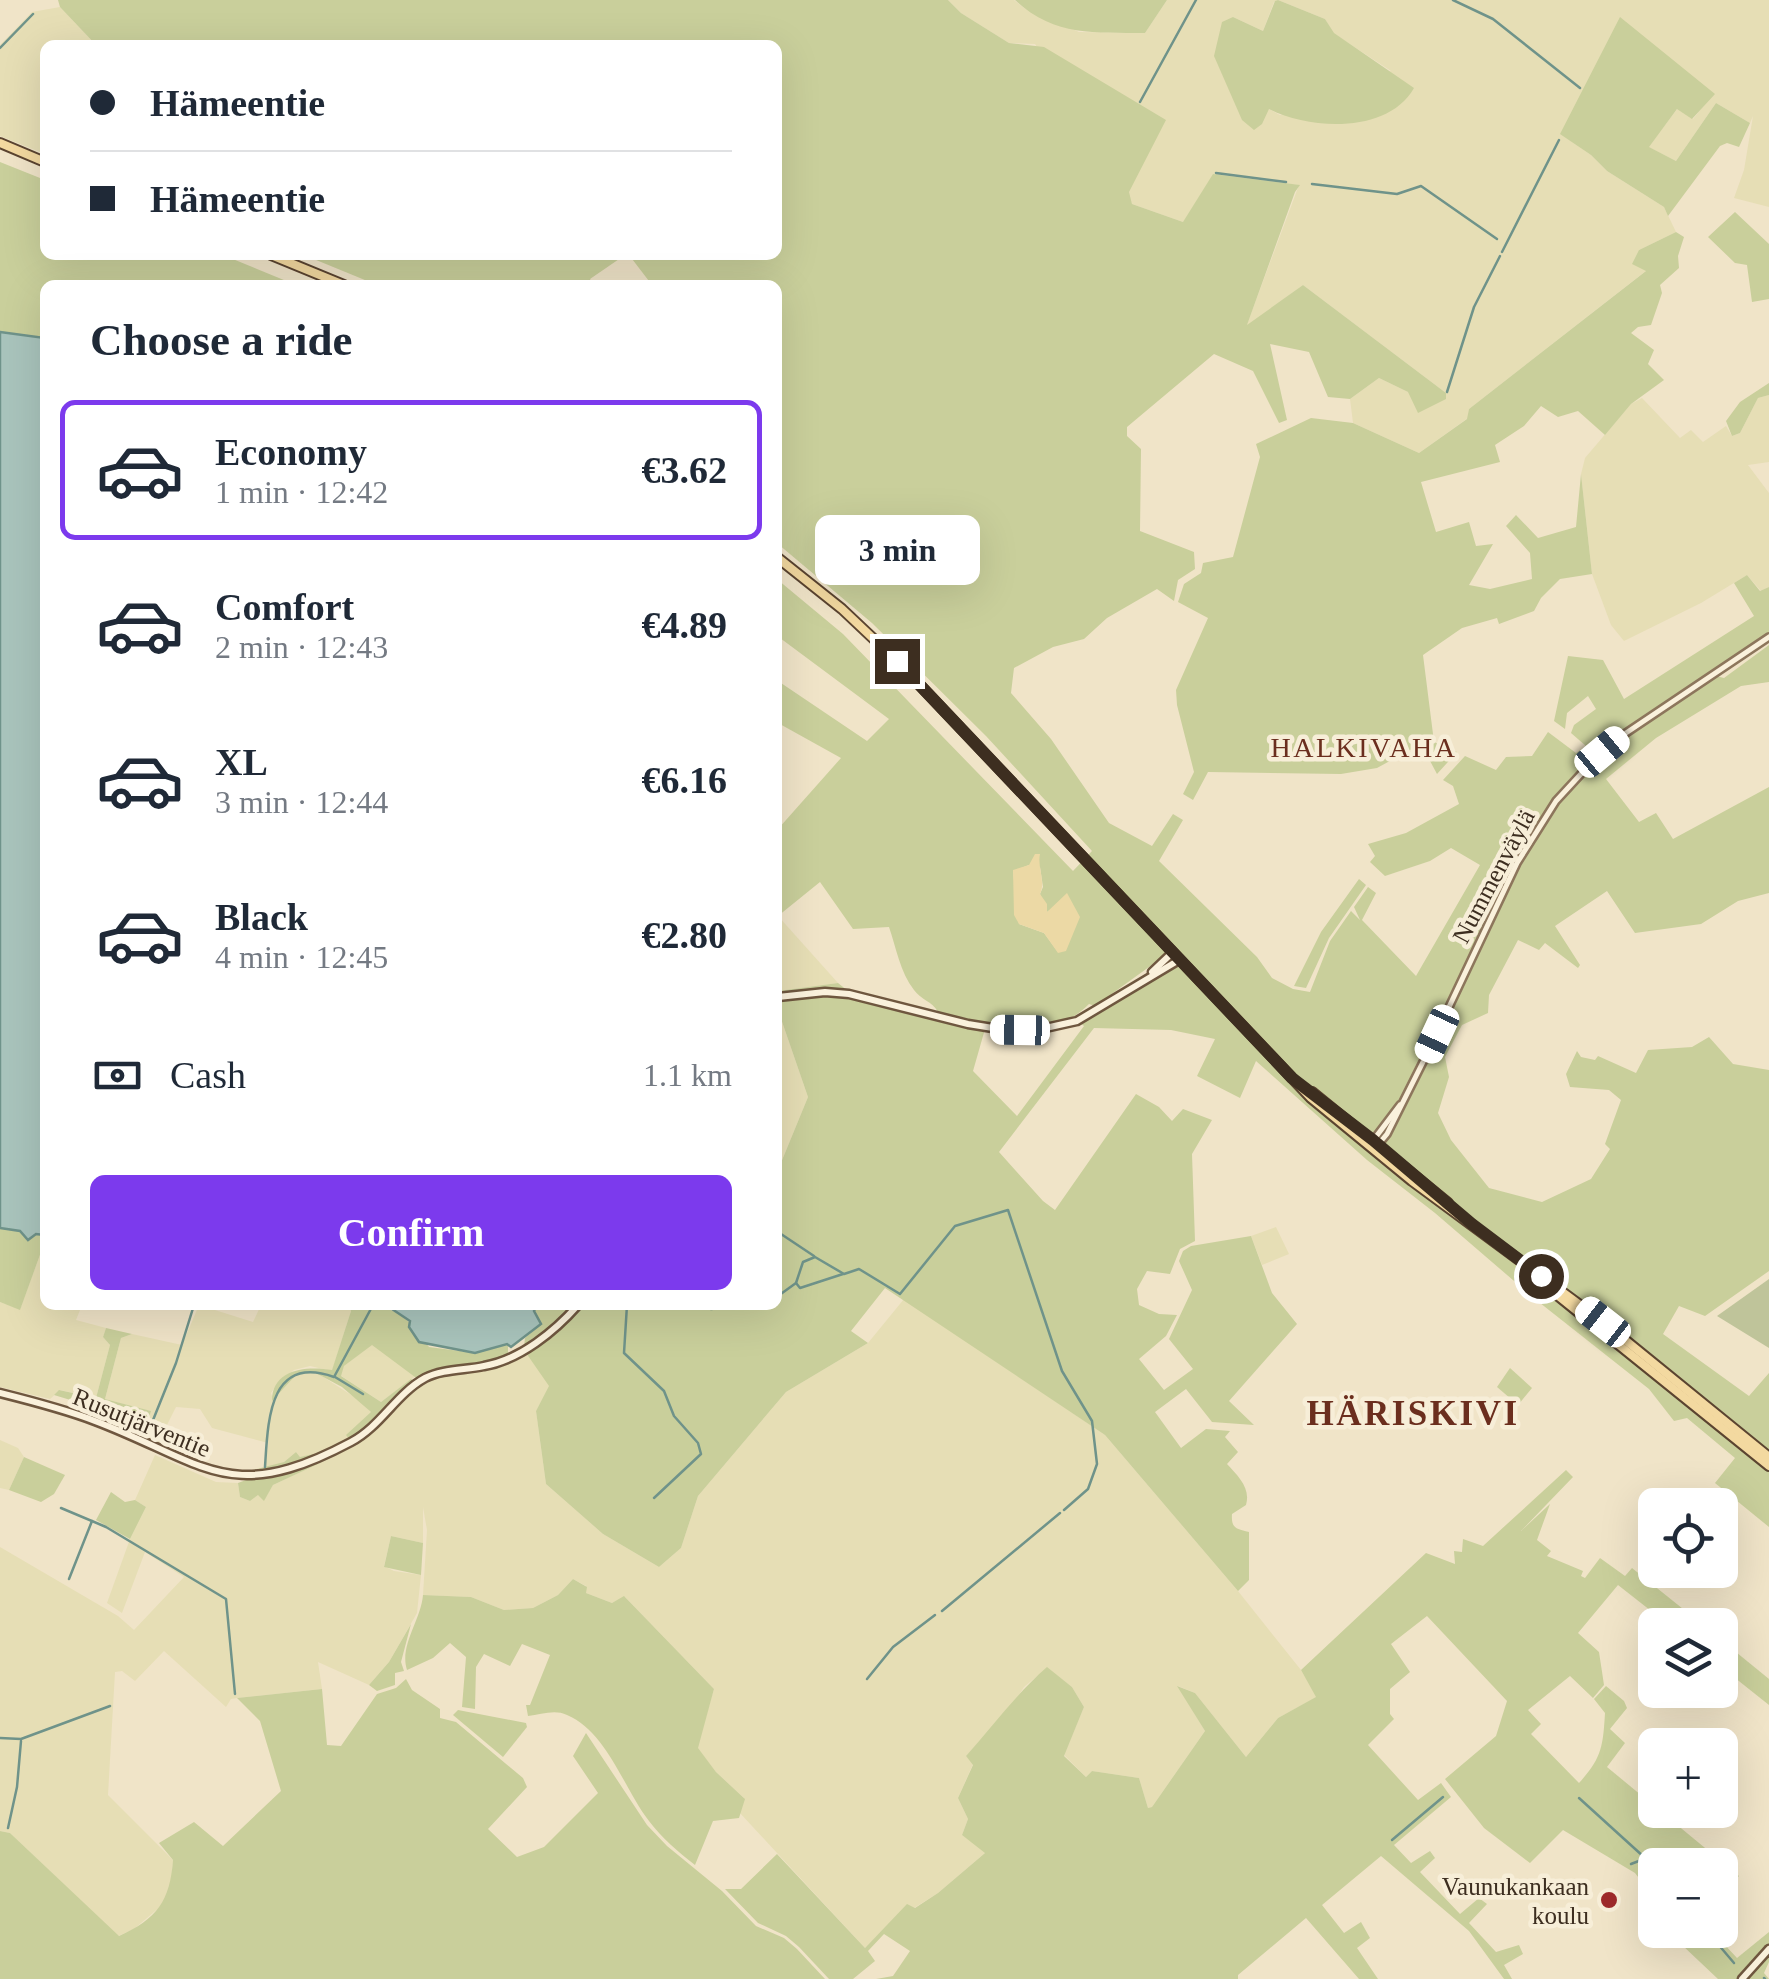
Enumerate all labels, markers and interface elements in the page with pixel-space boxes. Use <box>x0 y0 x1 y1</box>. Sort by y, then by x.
text: Hämeentie <box>150 82 325 124</box>
text: Hämeentie <box>150 178 325 220</box>
text: Choose a ride <box>90 315 353 365</box>
icon: car <box>95 425 185 515</box>
text: Economy <box>215 431 367 473</box>
text: €3.62 <box>642 449 727 491</box>
text: 1 min · 12:42 <box>215 474 388 510</box>
callout: 3 min <box>814 516 980 586</box>
text: 3 min <box>859 532 936 568</box>
icon: car <box>95 580 185 670</box>
text: Comfort <box>215 586 354 628</box>
text: €4.89 <box>642 604 727 646</box>
text: 2 min · 12:43 <box>215 629 388 665</box>
route end <box>875 639 920 684</box>
car <box>1569 721 1635 783</box>
district label: HALKIVAHA <box>1271 732 1457 763</box>
icon: car <box>95 735 185 825</box>
text: XL <box>215 741 268 783</box>
text: €6.16 <box>642 759 727 801</box>
text: 3 min · 12:44 <box>215 784 388 820</box>
street label: Nummenväylä <box>1447 805 1540 948</box>
icon: car <box>95 890 185 980</box>
text: Black <box>215 896 308 938</box>
text: €2.80 <box>642 914 727 956</box>
text: 4 min · 12:45 <box>215 939 388 975</box>
car <box>1411 1000 1463 1068</box>
car <box>990 1014 1050 1046</box>
icon: cash <box>90 1048 145 1103</box>
text: Cash <box>170 1054 246 1096</box>
text: 1.1 km <box>643 1057 732 1093</box>
button: Confirm <box>90 1175 732 1290</box>
route start <box>1519 1254 1564 1299</box>
car <box>1570 1292 1636 1352</box>
street label: Rusutjärventie <box>69 1383 214 1462</box>
district label: HÄRISKIVI <box>1306 1394 1520 1433</box>
map controls <box>1638 1488 1738 1948</box>
button: locate <box>1638 1488 1738 1588</box>
button: layers <box>1638 1608 1738 1708</box>
button: + <box>1638 1728 1738 1828</box>
button: − <box>1638 1848 1738 1948</box>
place label: Vaunukankaan koulu <box>1442 1873 1589 1929</box>
marker: Vaunukankaan koulu <box>1598 1889 1620 1911</box>

